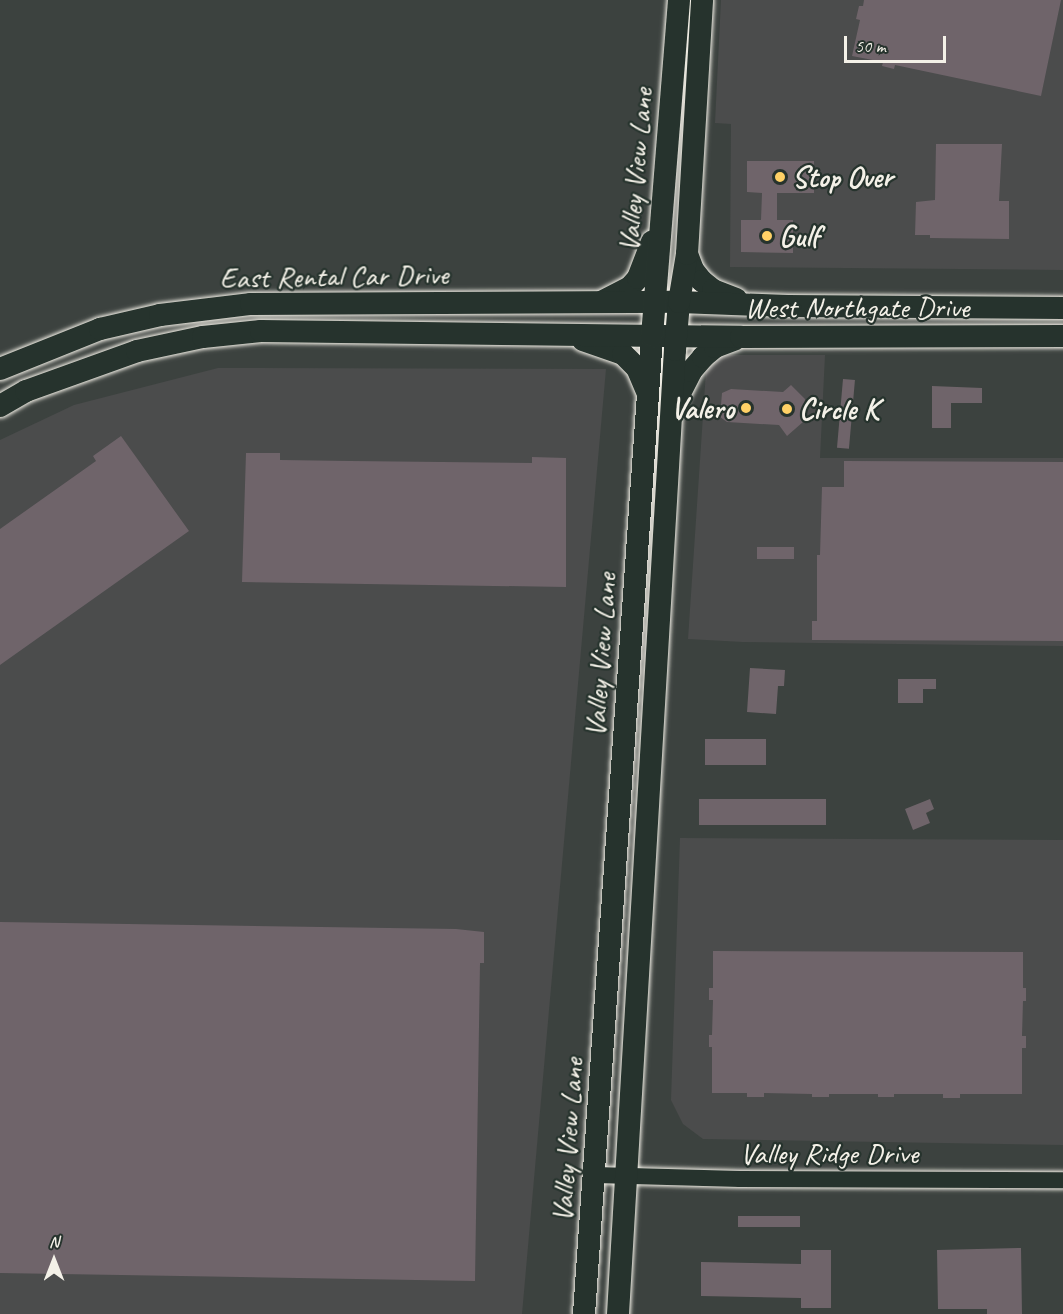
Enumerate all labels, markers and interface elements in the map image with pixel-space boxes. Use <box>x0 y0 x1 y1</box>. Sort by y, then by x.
scale bar <box>847 24 949 62</box>
text: 50 m <box>855 35 886 57</box>
street label: Valley View Lane <box>610 86 660 254</box>
place label: Stop Over <box>792 159 894 195</box>
marker: Stop Over <box>773 170 787 184</box>
place label: Gulf <box>779 218 820 254</box>
marker: Gulf <box>760 229 774 243</box>
street label: East Rental Car Drive <box>219 256 449 296</box>
street label: West Northgate Drive <box>744 289 970 325</box>
place label: Valero <box>670 390 734 426</box>
place label: Circle K <box>799 391 879 427</box>
marker: Valero <box>739 401 753 415</box>
marker: Circle K <box>780 402 794 416</box>
street label: Valley View Lane <box>576 571 624 739</box>
street label: Valley View Lane <box>543 1056 591 1224</box>
street label: Valley Ridge Drive <box>740 1135 918 1171</box>
north arrow <box>24 1230 84 1290</box>
text: N <box>49 1232 59 1252</box>

